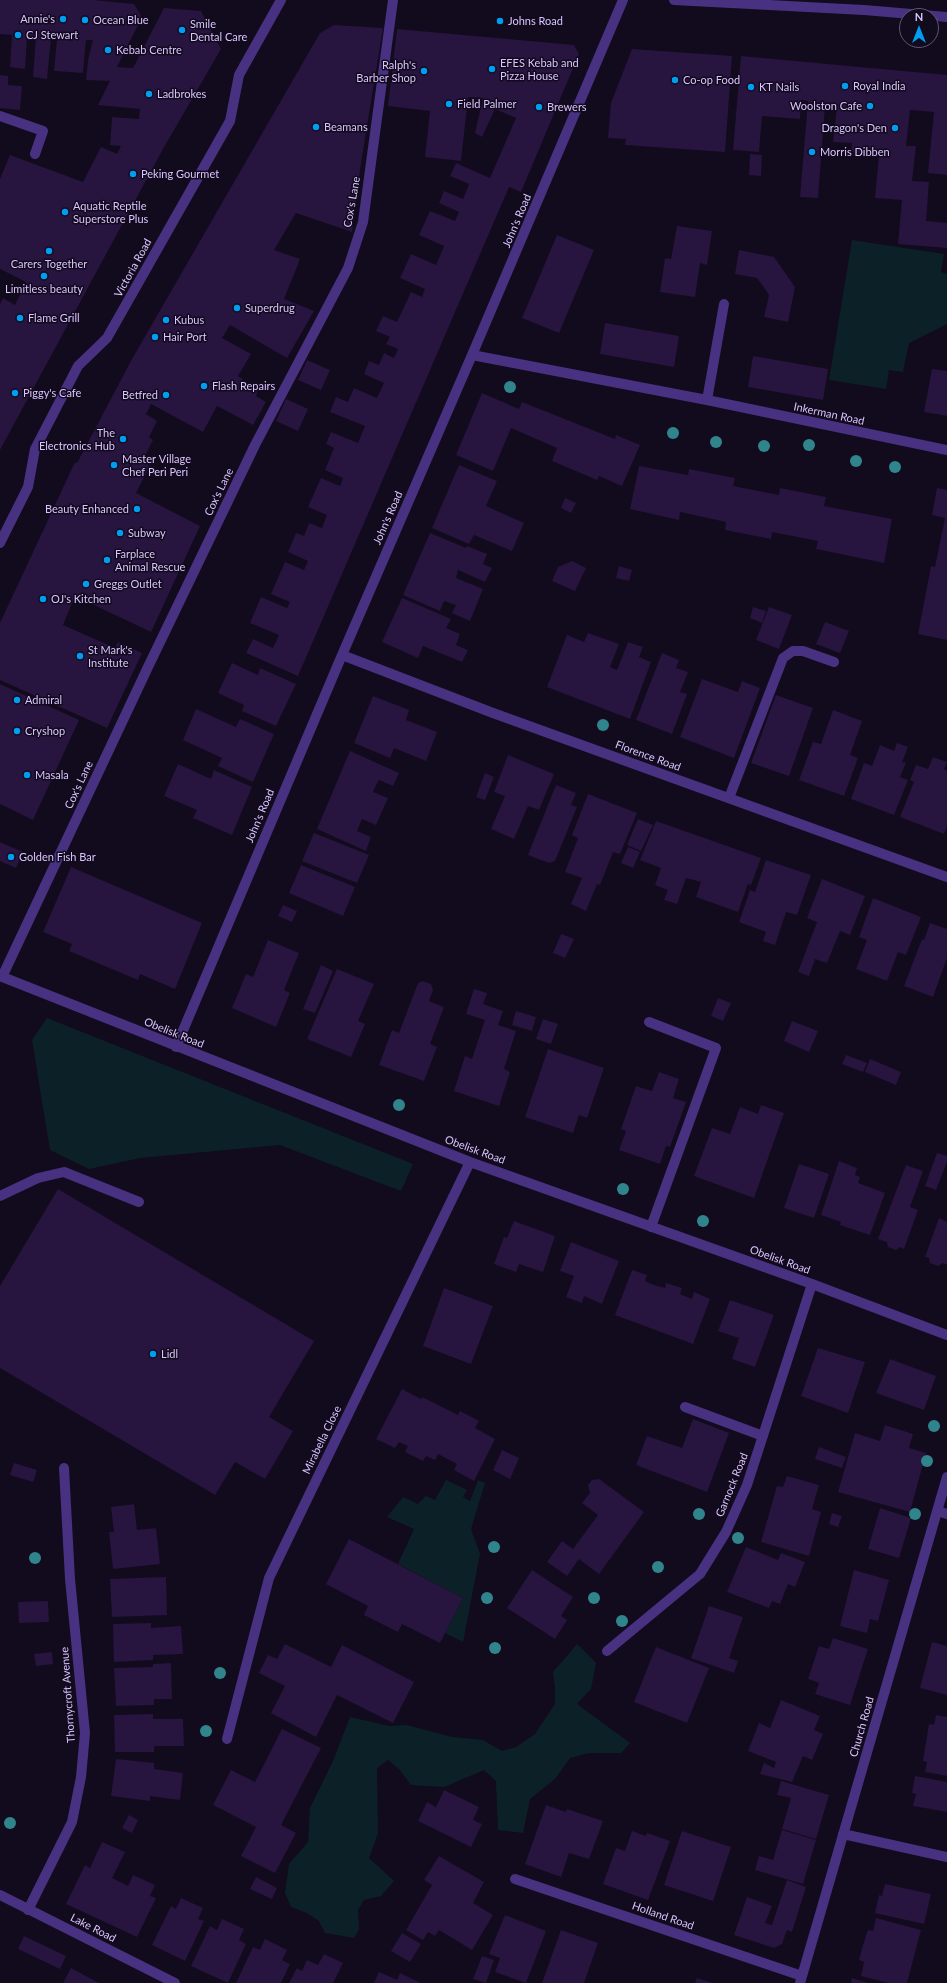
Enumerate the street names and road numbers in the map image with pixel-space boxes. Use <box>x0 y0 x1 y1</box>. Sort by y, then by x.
street label: Cox's Lane <box>341 175 363 229</box>
street label: John's Road <box>500 192 534 250</box>
street label: Victoria Road <box>112 236 154 300</box>
street label: Inkerman Road <box>792 400 866 428</box>
street label: Cox's Lane <box>202 466 236 518</box>
street label: John's Road <box>370 489 406 547</box>
street label: Florence Road <box>613 738 683 774</box>
street label: Cox's Lane <box>62 759 96 811</box>
street label: John's Road <box>243 787 277 845</box>
street label: Obelisk Road <box>142 1015 206 1051</box>
street label: Obelisk Road <box>443 1133 507 1167</box>
street label: Obelisk Road <box>748 1243 812 1277</box>
street label: Mirabella Close <box>300 1404 344 1476</box>
street label: Garnock Road <box>713 1451 751 1519</box>
street label: Thornycroft Avenue <box>58 1647 78 1743</box>
street label: Church Road <box>847 1695 877 1759</box>
street label: Holland Road <box>630 1899 696 1933</box>
street label: Lake Road <box>68 1911 118 1945</box>

